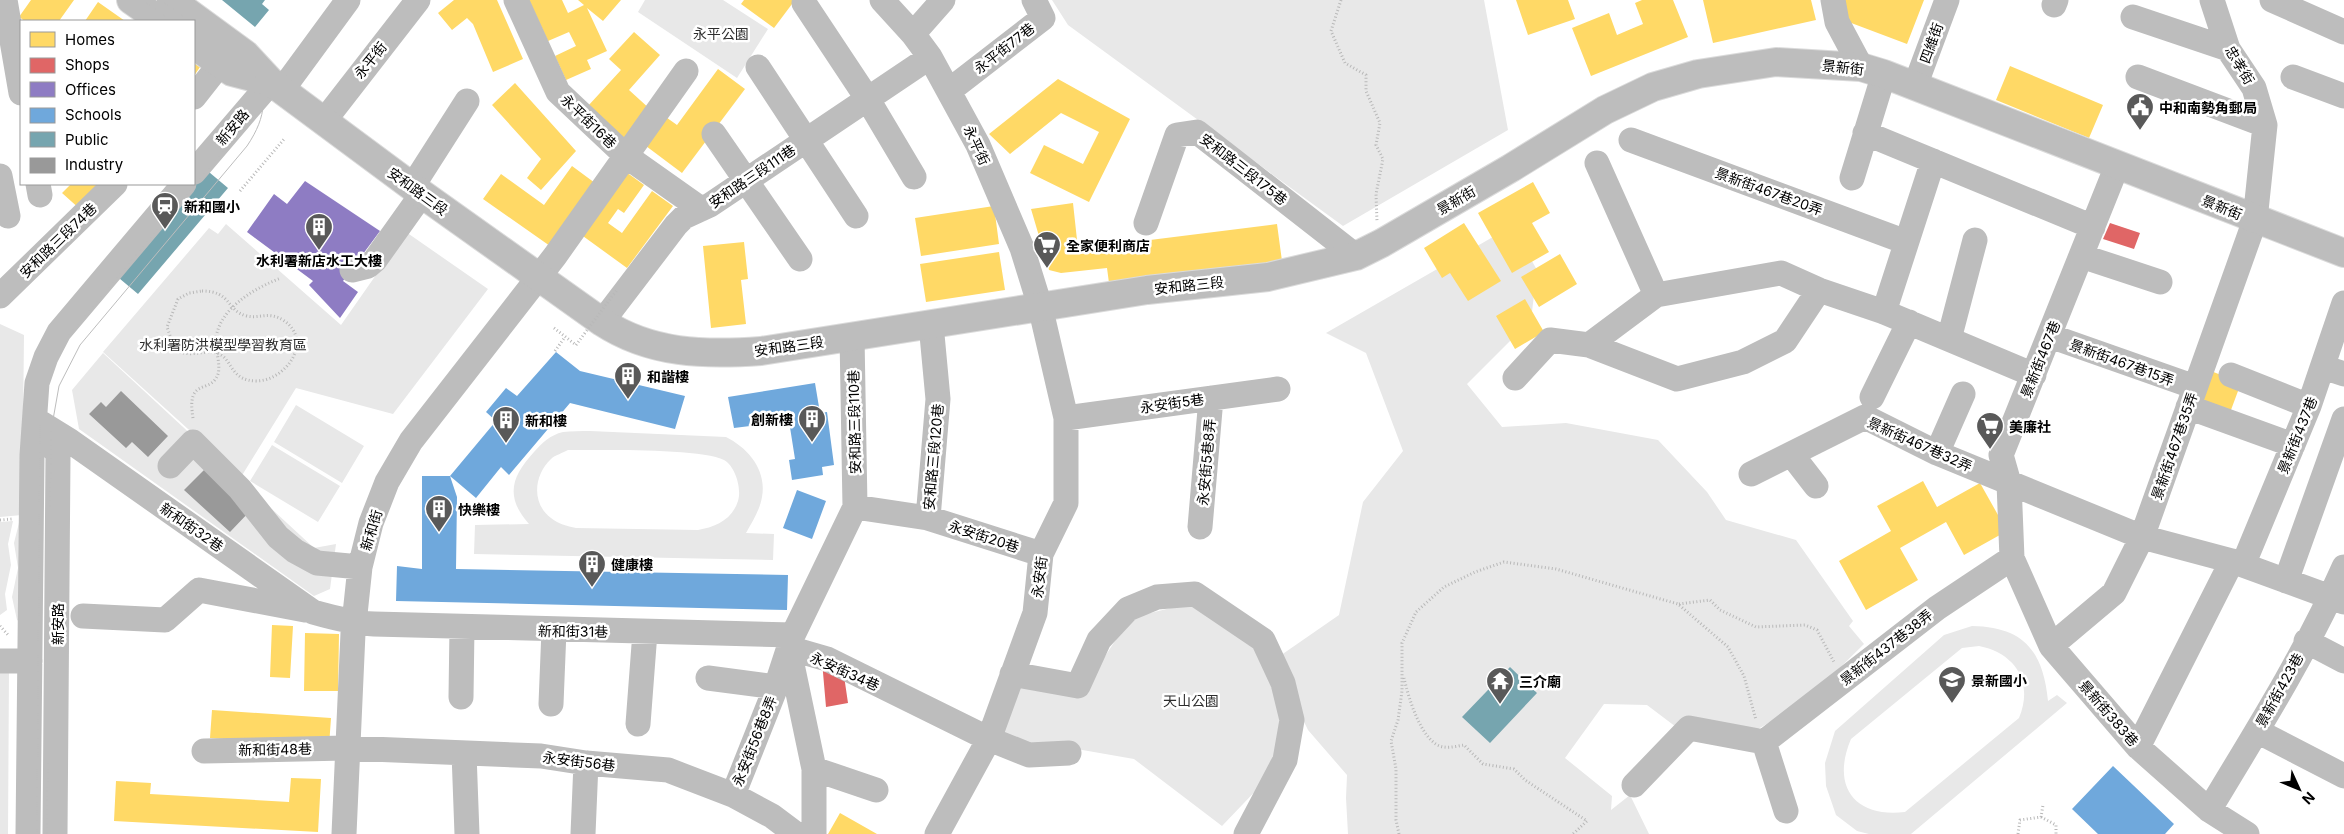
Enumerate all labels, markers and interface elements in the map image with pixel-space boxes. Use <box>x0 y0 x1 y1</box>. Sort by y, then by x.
street label: 永平街77巷 <box>970 19 1038 77</box>
legend <box>20 20 195 185</box>
street label: 四維街 <box>1916 20 1946 66</box>
park label: 永平公園 <box>693 25 749 42</box>
text: Homes <box>65 30 115 49</box>
street label: 永平街 <box>350 38 390 82</box>
street label: 忠孝街 <box>2222 43 2258 87</box>
text: Shops <box>65 55 110 74</box>
street label: 景新街 <box>1821 56 1865 78</box>
text: Offices <box>65 80 116 99</box>
street label: 永平街16巷 <box>558 90 620 152</box>
public building icon: 中和南勢角郵局 <box>2125 92 2155 131</box>
place label: 中和南勢角郵局 <box>2159 99 2257 116</box>
text: Schools <box>65 105 122 124</box>
street label: 新安路 <box>212 105 252 149</box>
street label: 永平街 <box>960 122 994 168</box>
text: Public <box>65 130 108 149</box>
street label: 安和路三段175巷 <box>1197 130 1291 208</box>
street label: 安和路三段111巷 <box>705 141 799 211</box>
text: Industry <box>65 155 124 174</box>
street label: 安和路三段 <box>385 164 451 218</box>
street label: 景新街467巷20弄 <box>1713 164 1825 218</box>
street label: 景新街 <box>1434 182 1478 218</box>
station icon: 新和國小 <box>150 191 180 230</box>
street label: 景新街 <box>2199 191 2245 223</box>
place label: 新和國小 <box>184 198 240 215</box>
street label: 安和路三段74巷 <box>16 199 100 281</box>
building icon: 水利署新店水工大樓 <box>304 212 334 251</box>
supermarket icon: 全家便利商店 <box>1032 230 1062 269</box>
place label: 全家便利商店 <box>1066 237 1150 254</box>
place label: 水利署新店水工大樓 <box>256 252 382 269</box>
street label: 安和路三段 <box>1153 273 1225 297</box>
street label: 景新街467巷 <box>2017 318 2063 400</box>
street label: 安和路三段 <box>753 333 825 359</box>
street label: 景新街467巷15弄 <box>2067 335 2177 389</box>
park label: 水利署防洪模型學習教育區 <box>139 336 307 353</box>
building icon: 和諧樓 <box>613 361 643 400</box>
place label: 和諧樓 <box>647 368 689 385</box>
street label: 安和路三段110巷 <box>845 370 863 474</box>
street label: 永安街5巷 <box>1139 390 1205 416</box>
street label: 景新街467巷35弄 <box>2148 390 2200 502</box>
street label: 景新街437巷 <box>2274 394 2320 476</box>
street label: 安和路三段120巷 <box>920 403 946 511</box>
building icon: 創新樓 <box>797 404 827 443</box>
building icon: 新和樓 <box>491 405 521 444</box>
place label: 創新樓 <box>751 411 793 428</box>
supermarket icon: 美廉社 <box>1975 411 2005 450</box>
place label: 新和樓 <box>525 412 567 429</box>
street label: 景新街467巷32弄 <box>1865 413 1975 475</box>
street label: 永安街5巷8弄 <box>1194 418 1218 506</box>
place label: 美廉社 <box>2009 418 2051 435</box>
building icon: 快樂樓 <box>424 494 454 533</box>
street label: 新和街32巷 <box>157 499 227 555</box>
place label: 快樂樓 <box>458 501 500 518</box>
street label: 新和街 <box>357 507 385 553</box>
street label: 永安街20巷 <box>946 517 1022 555</box>
building icon: 健康樓 <box>577 549 607 588</box>
street label: 永安街 <box>1028 555 1050 599</box>
place label: 健康樓 <box>611 556 653 573</box>
street label: 新安路 <box>49 603 66 645</box>
street label: 景新街437巷38弄 <box>1836 606 1936 688</box>
street label: 新和街31巷 <box>538 622 608 640</box>
street label: 永安街34巷 <box>808 648 882 694</box>
street label: 景新街423巷 <box>2252 650 2306 730</box>
school or university icon: 景新國小 <box>1937 665 1967 704</box>
temple icon: 三介廟 <box>1485 666 1515 705</box>
place label: 景新國小 <box>1971 672 2027 689</box>
place label: 三介廟 <box>1519 673 1561 690</box>
street label: 景新街383巷 <box>2076 676 2142 750</box>
park label: 天山公園 <box>1163 692 1219 709</box>
street label: 永安街56巷8弄 <box>728 693 780 789</box>
street label: 新和街48巷 <box>238 740 312 758</box>
street label: 永安街56巷 <box>542 748 616 774</box>
north arrow <box>2274 764 2324 814</box>
text: N <box>2299 789 2319 808</box>

